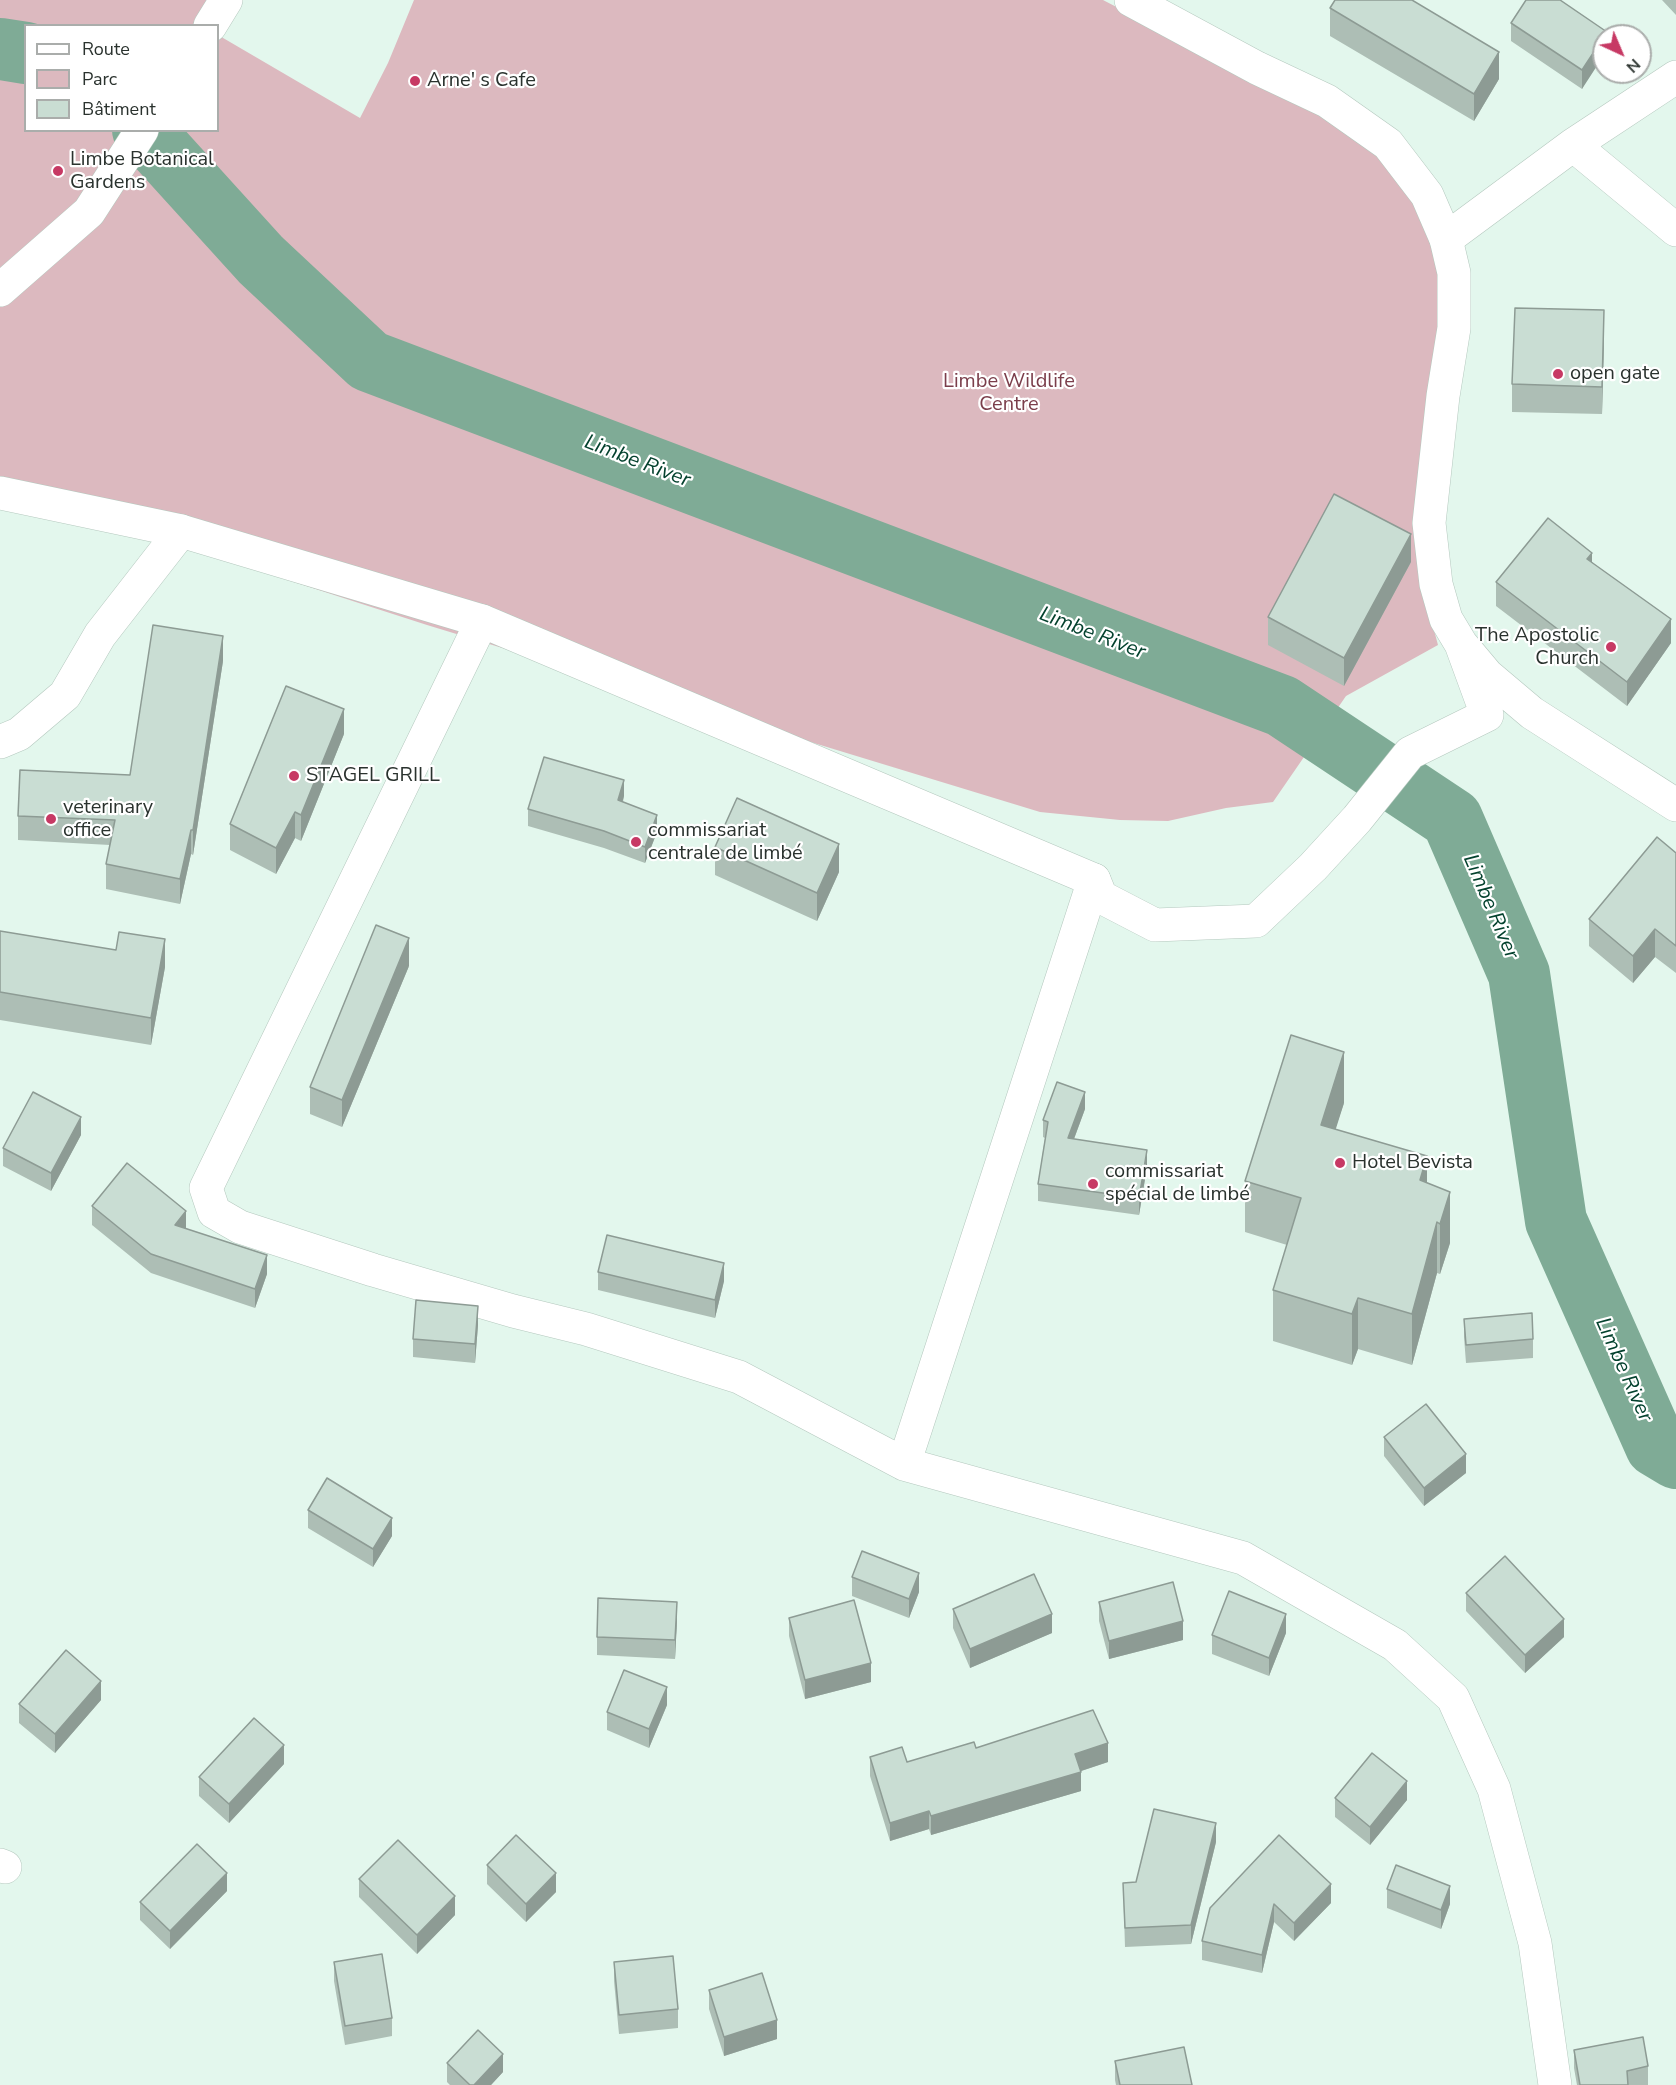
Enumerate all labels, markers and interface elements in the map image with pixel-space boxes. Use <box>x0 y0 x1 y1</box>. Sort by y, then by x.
legend <box>24 24 219 132</box>
north arrow <box>1592 24 1652 84</box>
text: Route <box>82 37 130 61</box>
text: N <box>1621 53 1645 78</box>
text: Parc <box>82 67 117 91</box>
place label: Arne' s Cafe <box>427 69 536 93</box>
marker: Arne' s Cafe <box>408 74 422 88</box>
text: Bâtiment <box>82 97 156 121</box>
place label: Limbe Botanical Gardens <box>70 148 214 195</box>
marker: Limbe Botanical Gardens <box>51 164 65 178</box>
place label: open gate <box>1570 362 1660 386</box>
marker: open gate <box>1551 367 1565 381</box>
park label: Limbe Wildlife Centre <box>943 370 1075 417</box>
water label: Limbe River <box>581 430 693 494</box>
water label: Limbe River <box>1036 602 1148 666</box>
place label: The Apostolic Church <box>1475 624 1599 671</box>
marker: The Apostolic Church <box>1604 640 1618 654</box>
place label: STAGEL GRILL <box>306 764 440 788</box>
marker: STAGEL GRILL <box>287 769 301 783</box>
place label: veterinary office <box>63 796 153 843</box>
marker: veterinary office <box>44 812 58 826</box>
place label: commissariat centrale de limbé <box>648 819 803 866</box>
marker: commissariat centrale de limbé <box>629 835 643 849</box>
water label: Limbe River <box>1457 851 1523 963</box>
place label: Hotel Bevista <box>1352 1151 1473 1175</box>
marker: Hotel Bevista <box>1333 1156 1347 1170</box>
place label: commissariat spécial de limbé <box>1105 1160 1250 1207</box>
marker: commissariat spécial de limbé <box>1086 1177 1100 1191</box>
water label: Limbe River <box>1589 1314 1657 1426</box>

